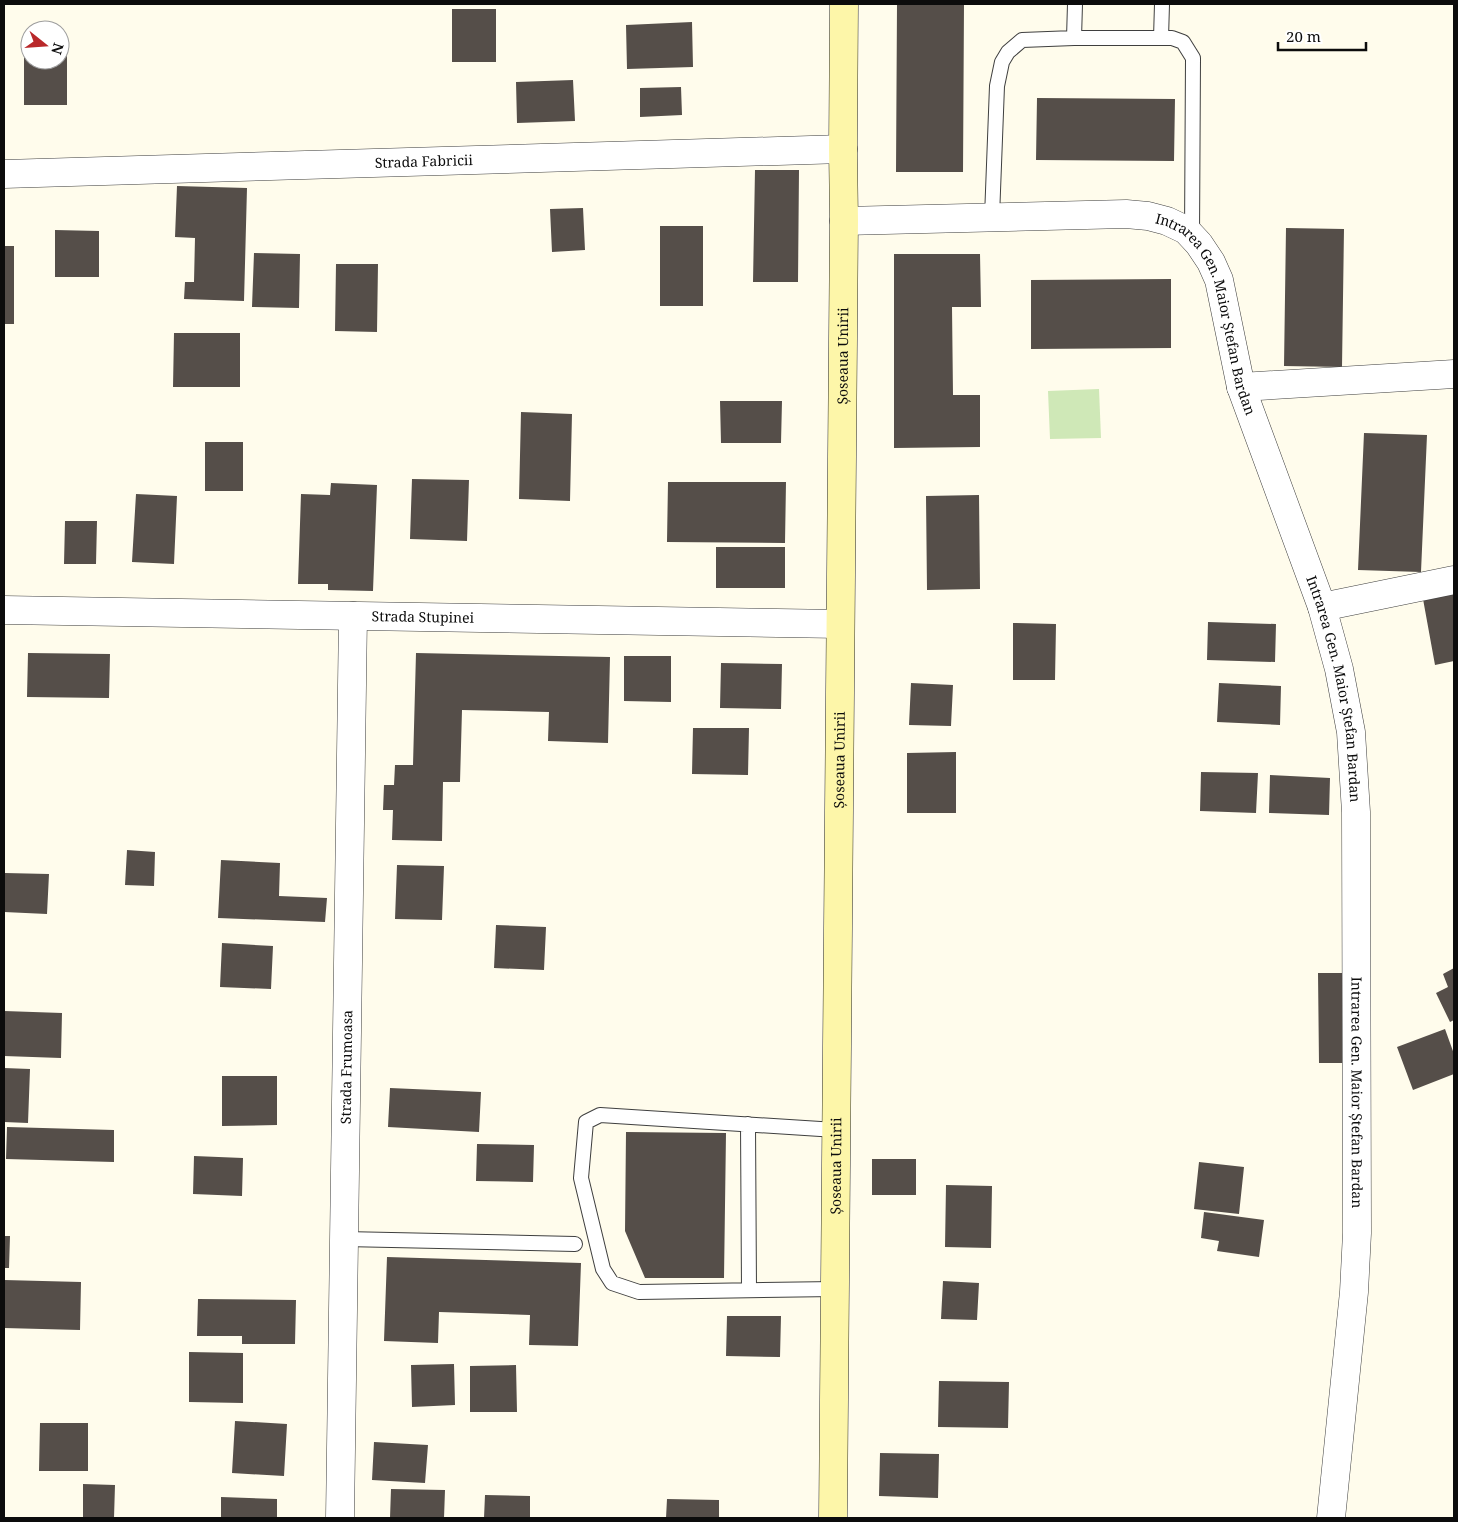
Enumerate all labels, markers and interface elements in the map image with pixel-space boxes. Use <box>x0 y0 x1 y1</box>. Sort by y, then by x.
north arrow <box>20 20 70 70</box>
scale bar <box>1278 20 1366 52</box>
text: 20 m <box>1286 26 1321 46</box>
text: N <box>47 41 69 57</box>
street label: Strada Fabricii <box>374 150 474 172</box>
street label: Intrarea Gen. Maior Ștefan Bardan <box>1154 208 1260 418</box>
street label: Șoseaua Unirii <box>832 307 852 405</box>
street label: Intrarea Gen. Maior Ștefan Bardan <box>1302 573 1365 803</box>
street label: Strada Stupinei <box>372 606 475 627</box>
street label: Șoseaua Unirii <box>829 711 849 809</box>
street label: Intrarea Gen. Maior Ștefan Bardan <box>1347 977 1367 1208</box>
street label: Strada Frumoasa <box>336 1010 356 1124</box>
street label: Șoseaua Unirii <box>826 1117 845 1215</box>

